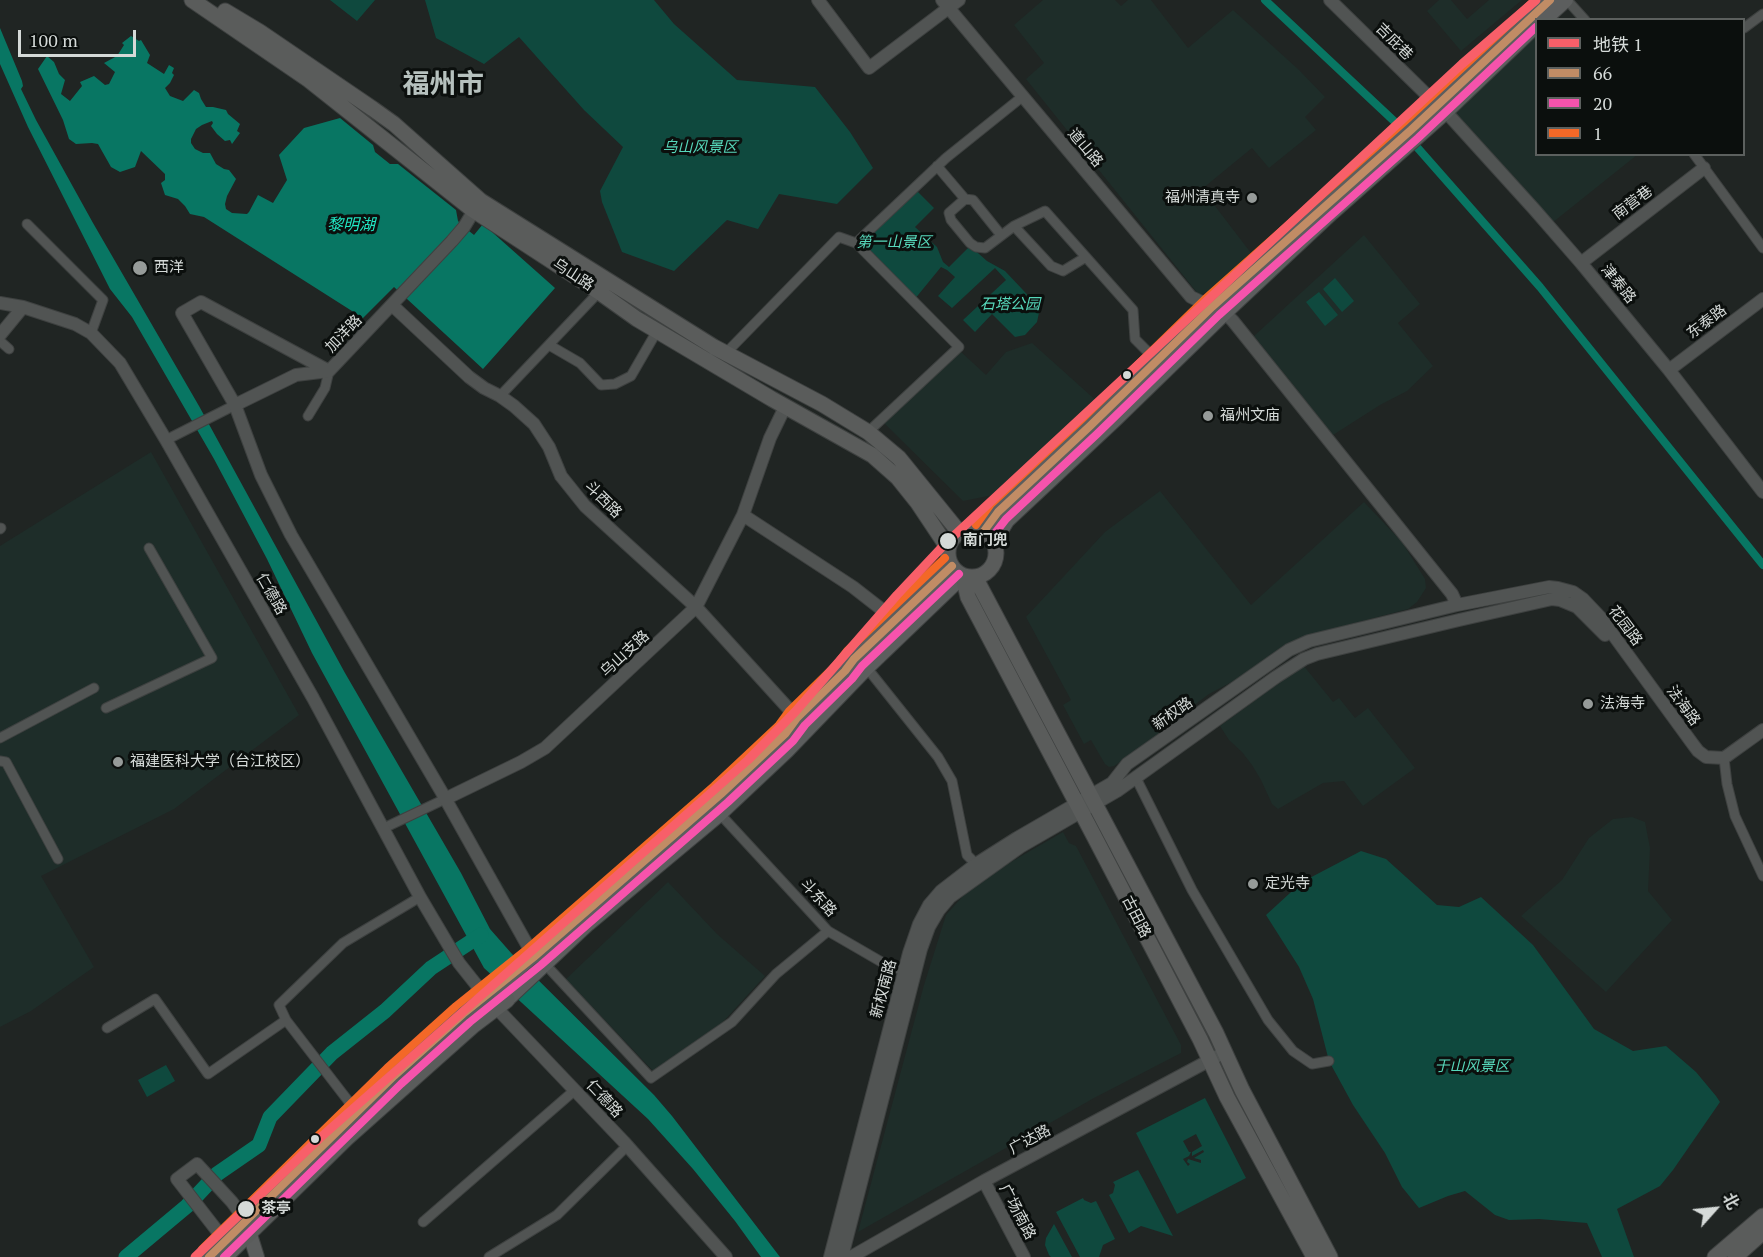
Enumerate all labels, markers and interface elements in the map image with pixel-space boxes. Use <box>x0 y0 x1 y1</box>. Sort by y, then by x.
scale bar <box>21 18 140 56</box>
legend <box>1535 18 1745 156</box>
street label: 吉庇巷 <box>1372 20 1416 64</box>
text: 100 m <box>29 28 78 52</box>
text: 地铁 1 <box>1593 32 1643 56</box>
text: 66 <box>1593 61 1612 85</box>
district label: 福州市 <box>403 69 483 101</box>
text: 20 <box>1593 91 1612 115</box>
text: 1 <box>1593 121 1603 145</box>
street label: 道山路 <box>1064 125 1106 171</box>
park label: 乌山风景区 <box>663 139 737 157</box>
street label: 南营巷 <box>1610 182 1656 224</box>
place label: 福州清真寺 <box>1165 189 1240 207</box>
marker: 福州清真寺 <box>1245 191 1259 205</box>
water label: 黎明湖 <box>327 215 375 235</box>
park label: 第一山景区 <box>857 234 931 252</box>
street label: 乌山路 <box>549 255 597 295</box>
marker: 西洋 <box>131 259 149 277</box>
place label: 西洋 <box>154 259 184 277</box>
street label: 津泰路 <box>1597 261 1639 307</box>
park label: 石塔公园 <box>980 296 1040 314</box>
street label: 东泰路 <box>1684 301 1730 343</box>
street label: 加洋路 <box>322 312 366 356</box>
unlabelled marker <box>1121 369 1133 381</box>
place label: 福州文庙 <box>1220 407 1280 425</box>
marker: 福州文庙 <box>1201 409 1215 423</box>
street label: 斗西路 <box>581 478 625 522</box>
marker: 南门兜 <box>938 531 958 551</box>
place label: 南门兜 <box>963 532 1008 550</box>
street label: 仁德路 <box>252 570 290 618</box>
street label: 花园路 <box>1604 603 1646 649</box>
street label: 乌山支路 <box>597 627 653 681</box>
street label: 法海路 <box>1662 683 1704 729</box>
street label: 新权路 <box>1149 694 1197 734</box>
place label: 法海寺 <box>1600 695 1645 713</box>
marker: 法海寺 <box>1581 697 1595 711</box>
place label: 福建医科大学（台江校区） <box>130 753 310 771</box>
marker: 福建医科大学（台江校区） <box>111 755 125 769</box>
street label: 斗东路 <box>796 875 840 921</box>
place label: 定光寺 <box>1265 875 1310 893</box>
marker: 定光寺 <box>1246 877 1260 891</box>
street label: 古田路 <box>1118 893 1154 941</box>
street label: 新权南路 <box>868 958 900 1020</box>
park label: 于山风景区 <box>1435 1058 1509 1076</box>
street label: 仁德路 <box>582 1076 626 1122</box>
street label: 广达路 <box>1006 1121 1054 1159</box>
unlabelled marker <box>309 1133 321 1145</box>
north arrow <box>1685 1179 1745 1239</box>
street label: 广场南路 <box>995 1181 1039 1243</box>
text: 北 <box>1718 1189 1744 1213</box>
marker: 茶亭 <box>236 1199 256 1219</box>
place label: 茶亭 <box>261 1200 291 1218</box>

